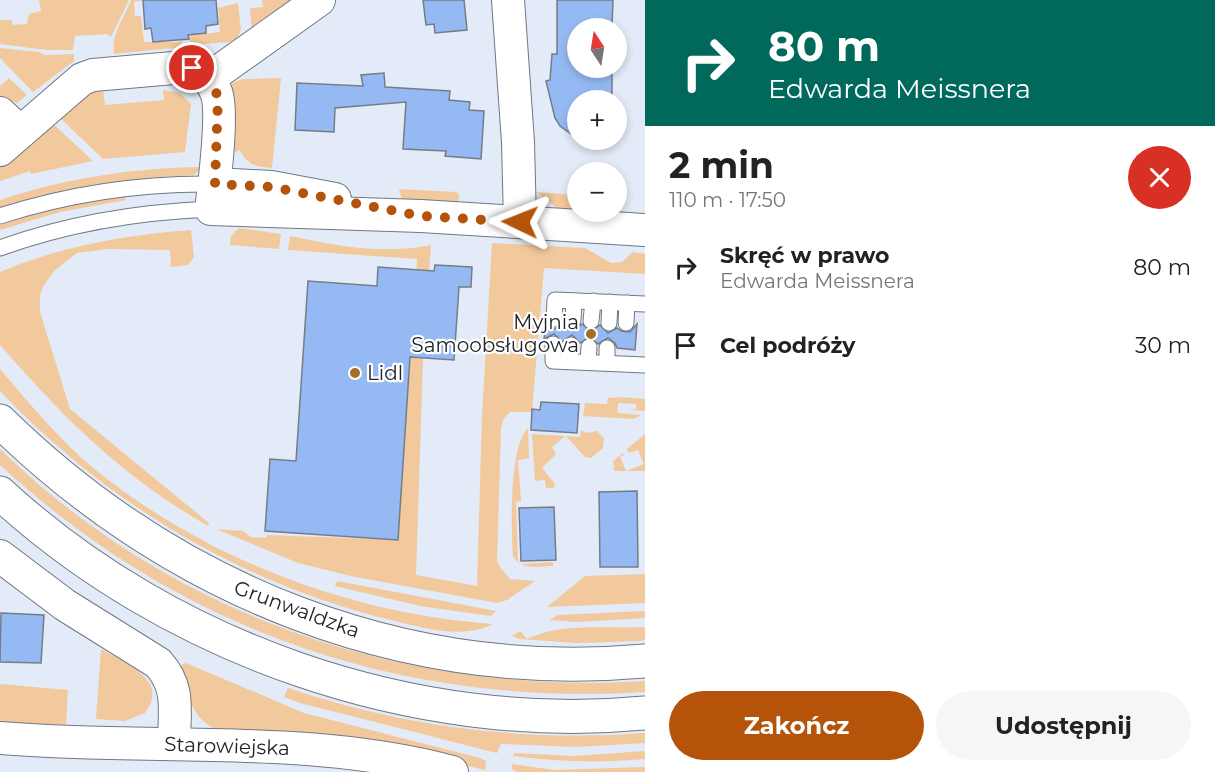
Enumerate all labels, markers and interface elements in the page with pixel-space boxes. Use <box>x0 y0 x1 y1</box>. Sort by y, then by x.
north arrow <box>567 18 627 78</box>
map controls <box>567 18 627 222</box>
text: 80 m <box>768 20 880 72</box>
icon: right <box>669 24 747 102</box>
pin <box>166 42 217 93</box>
icon: arrive <box>175 51 208 84</box>
text: Edwarda Meissnera <box>768 72 1031 105</box>
button: + <box>567 90 627 150</box>
text: 2 min <box>669 143 774 187</box>
button: close <box>1128 146 1191 209</box>
button: − <box>567 162 627 222</box>
text: 110 m · 17:50 <box>669 188 786 212</box>
position arrow <box>488 190 552 254</box>
text: Skręć w prawo <box>720 242 889 269</box>
icon: right <box>669 251 702 284</box>
text: 80 m <box>1133 254 1191 281</box>
text: Edwarda Meissnera <box>720 269 915 293</box>
place label: Myjnia Samoobsługowa <box>411 310 579 357</box>
marker: Myjnia Samoobsługowa <box>584 327 598 341</box>
icon: arrive <box>669 329 702 362</box>
text: Cel podróży <box>720 332 856 359</box>
text: 30 m <box>1135 332 1191 359</box>
place label: Lidl <box>367 361 403 385</box>
marker: Lidl <box>348 366 362 380</box>
street label: Grunwaldzka <box>231 575 363 643</box>
button: Zakończ <box>669 691 924 760</box>
button: Udostępnij <box>936 691 1191 760</box>
street label: Starowiejska <box>164 732 290 760</box>

